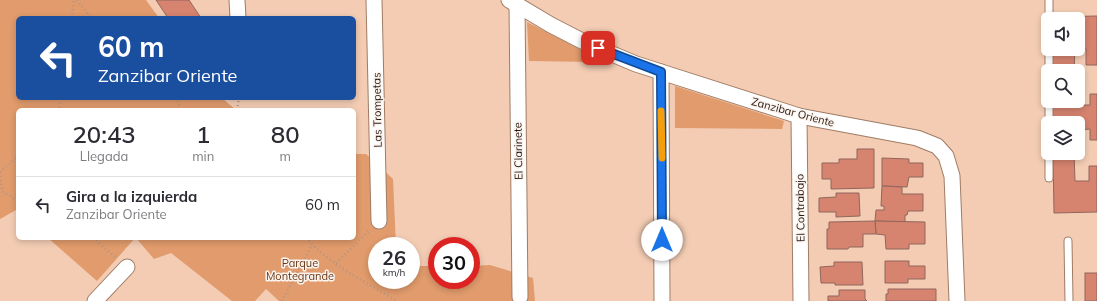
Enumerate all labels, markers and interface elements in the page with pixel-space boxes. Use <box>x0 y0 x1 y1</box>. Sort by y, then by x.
map controls <box>1041 12 1085 160</box>
button: sound <box>1041 12 1085 56</box>
text: 60 m <box>98 29 164 64</box>
pin <box>581 31 615 65</box>
icon: left <box>32 32 84 84</box>
icon: arrive <box>587 37 609 59</box>
text: Zanzibar Oriente <box>98 64 237 87</box>
button: search <box>1041 64 1085 108</box>
street label: Las Trompetas <box>369 72 385 148</box>
street label: Zanzibar Oriente <box>750 94 836 130</box>
button: layers <box>1041 116 1085 160</box>
text: 20:43 <box>72 119 136 149</box>
text: 1 <box>196 119 210 149</box>
text: 80 <box>271 119 300 149</box>
street label: El Clarinete <box>510 122 526 180</box>
text: Llegada <box>80 148 128 164</box>
text: min <box>192 148 214 164</box>
text: m <box>279 148 291 164</box>
street label: El Contrabajo <box>792 174 808 242</box>
text: Gira a la izquierda <box>66 187 197 206</box>
icon: left <box>32 194 54 216</box>
text: 60 m <box>305 195 340 214</box>
text: Zanzibar Oriente <box>66 206 167 222</box>
position arrow <box>641 219 683 261</box>
speed limit sign: 30 <box>428 237 480 289</box>
text: 26 <box>382 245 406 270</box>
park label: Parque Montegrande <box>266 256 334 283</box>
text: km/h <box>383 266 405 279</box>

